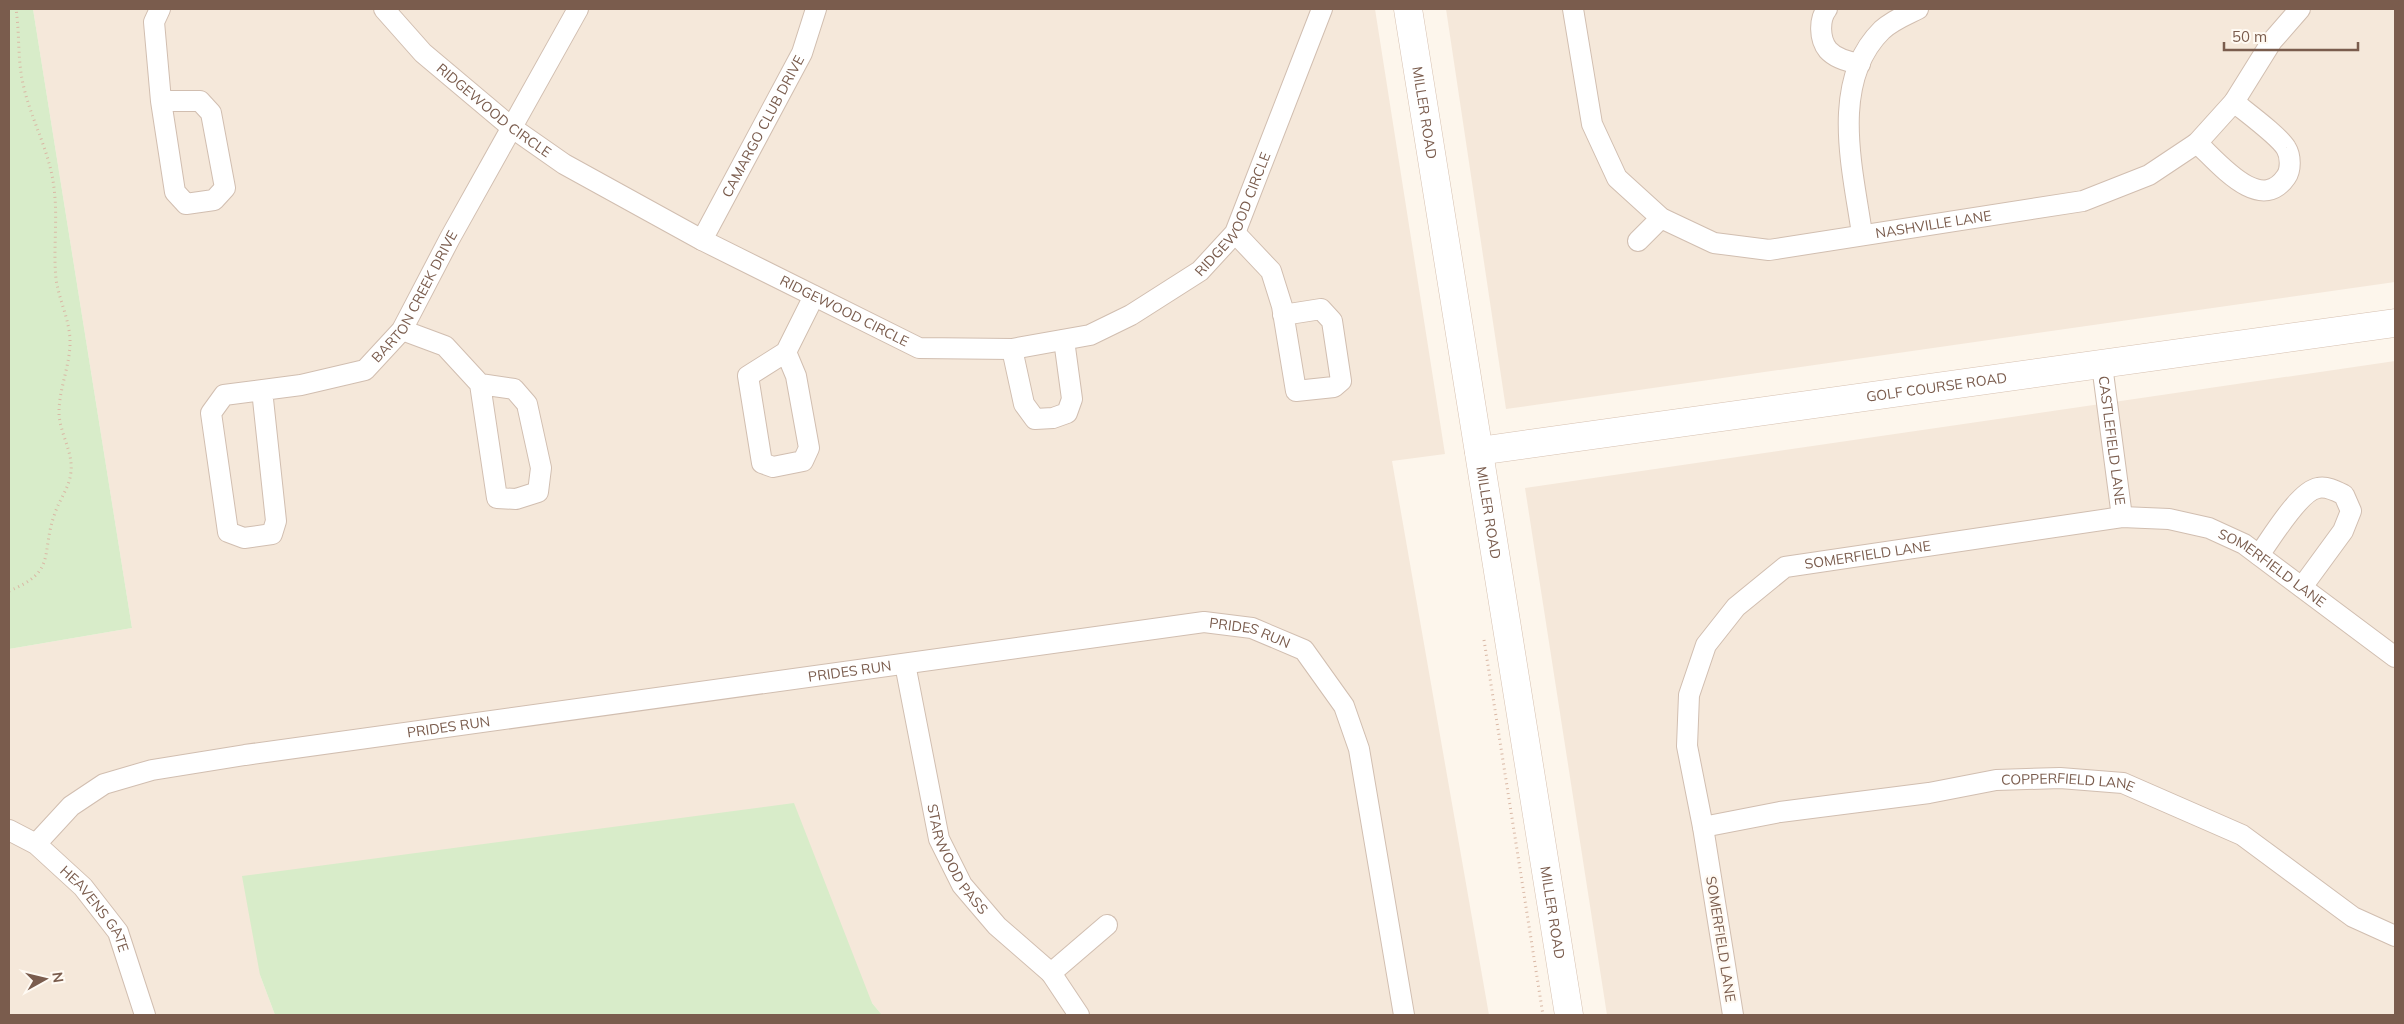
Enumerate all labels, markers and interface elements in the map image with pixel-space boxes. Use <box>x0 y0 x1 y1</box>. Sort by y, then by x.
scale bar <box>2224 20 2358 52</box>
text: 50 m <box>2232 27 2267 46</box>
street label: CAMARGO CLUB DRIVE <box>718 52 808 200</box>
street label: RIDGEWOOD CIRCLE <box>433 59 555 161</box>
street label: MILLER ROAD <box>1408 65 1441 160</box>
street label: RIDGEWOOD CIRCLE <box>1191 150 1275 280</box>
street label: NASHVILLE LANE <box>1874 206 1993 242</box>
street label: BARTON CREEK DRIVE <box>368 227 461 366</box>
street label: RIDGEWOOD CIRCLE <box>777 271 912 350</box>
street label: GOLF COURSE ROAD <box>1865 368 2008 406</box>
street label: CASTLEFIELD LANE <box>2094 375 2129 506</box>
street label: MILLER ROAD <box>1472 465 1505 560</box>
street label: SOMERFIELD LANE <box>2215 524 2329 611</box>
street label: SOMERFIELD LANE <box>1803 536 1932 573</box>
street label: PRIDES RUN <box>1208 614 1293 652</box>
street label: PRIDES RUN <box>807 656 892 686</box>
street label: PRIDES RUN <box>406 712 491 741</box>
street label: COPPERFIELD LANE <box>2001 769 2138 796</box>
street label: STARWOOD PASS <box>923 802 992 918</box>
street label: HEAVENS GATE <box>56 862 133 954</box>
street label: MILLER ROAD <box>1536 865 1569 960</box>
street label: SOMERFIELD LANE <box>1702 875 1740 1003</box>
north arrow <box>20 954 70 1004</box>
text: N <box>48 971 68 984</box>

